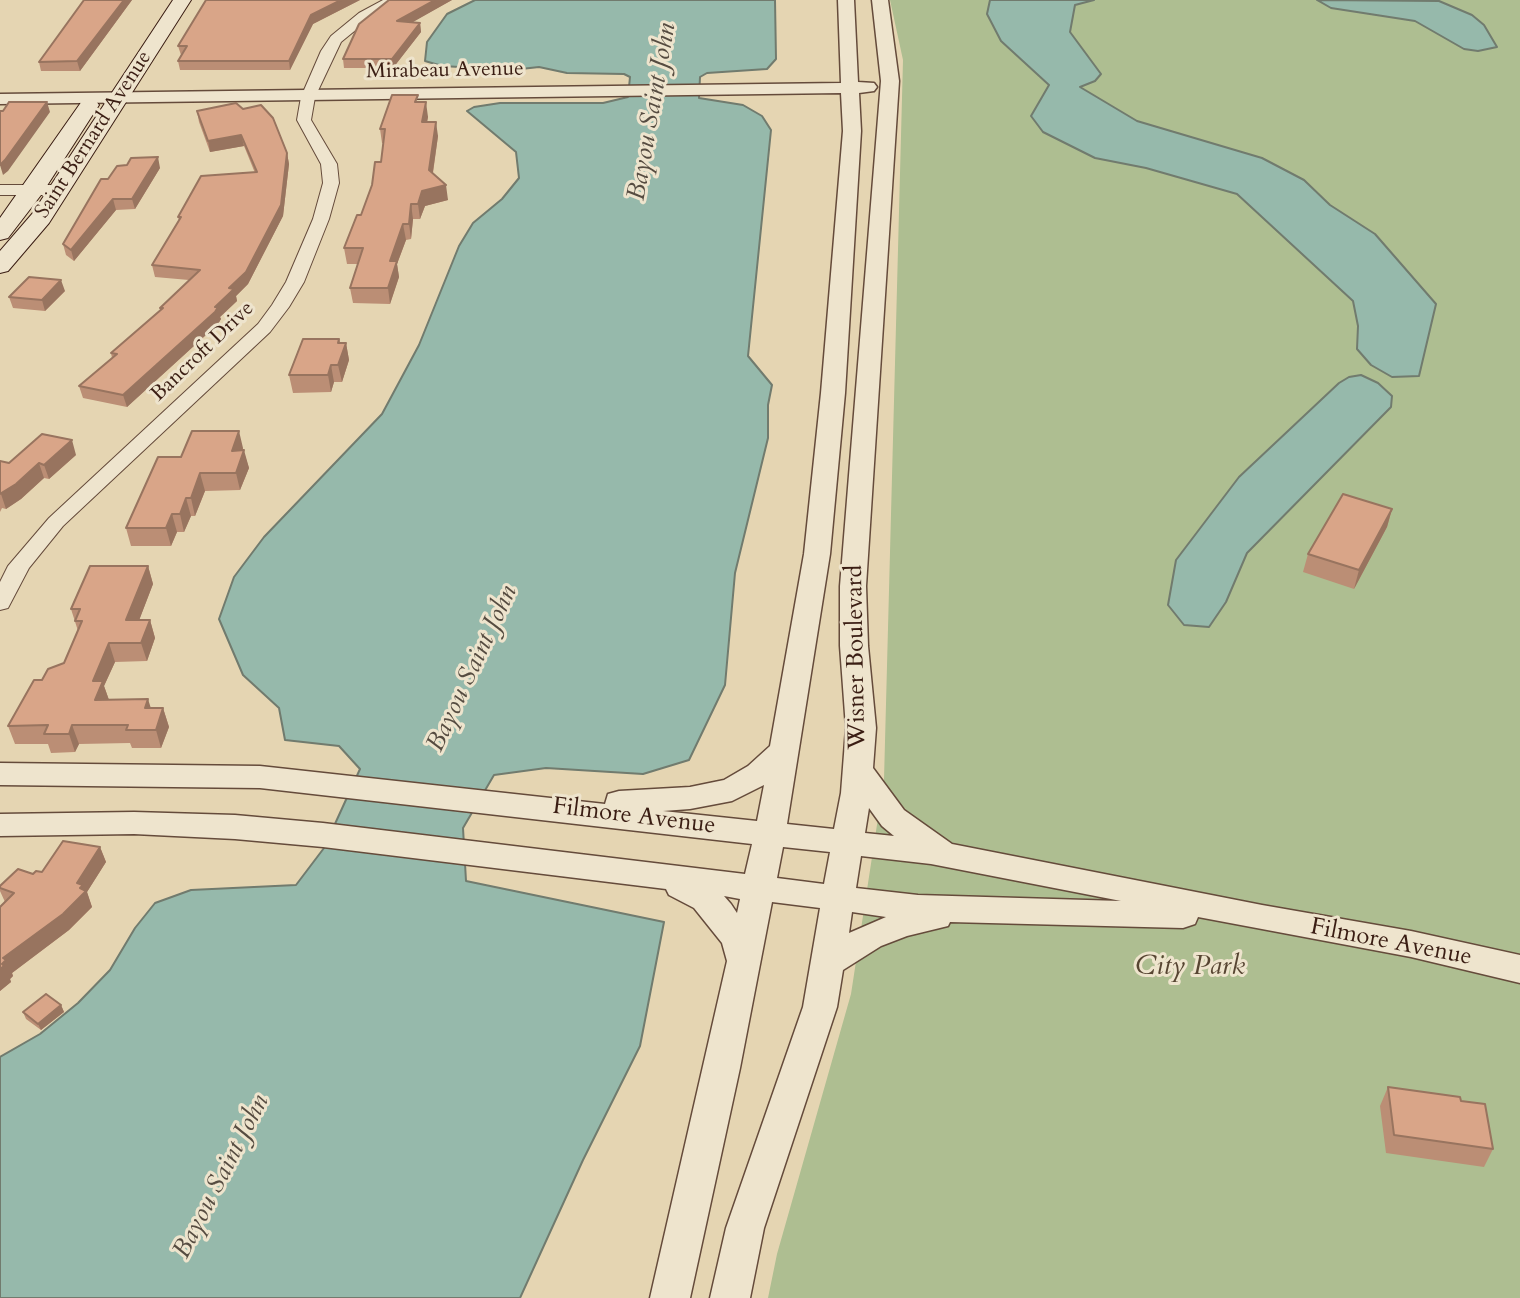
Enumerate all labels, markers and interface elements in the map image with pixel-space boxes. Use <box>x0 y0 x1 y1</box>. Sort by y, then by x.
water label: Bayou Saint John <box>622 21 684 203</box>
street label: Saint Bernard Avenue <box>30 46 158 224</box>
street label: Mirabeau Avenue <box>366 57 524 85</box>
street label: Bancroft Drive <box>146 297 260 407</box>
street label: Wisner Boulevard <box>841 565 873 749</box>
water label: Bayou Saint John <box>421 581 525 757</box>
street label: Filmore Avenue <box>551 793 717 841</box>
street label: Filmore Avenue <box>1308 913 1474 973</box>
park label: City Park <box>1135 951 1245 985</box>
water label: Bayou Saint John <box>167 1090 277 1264</box>

